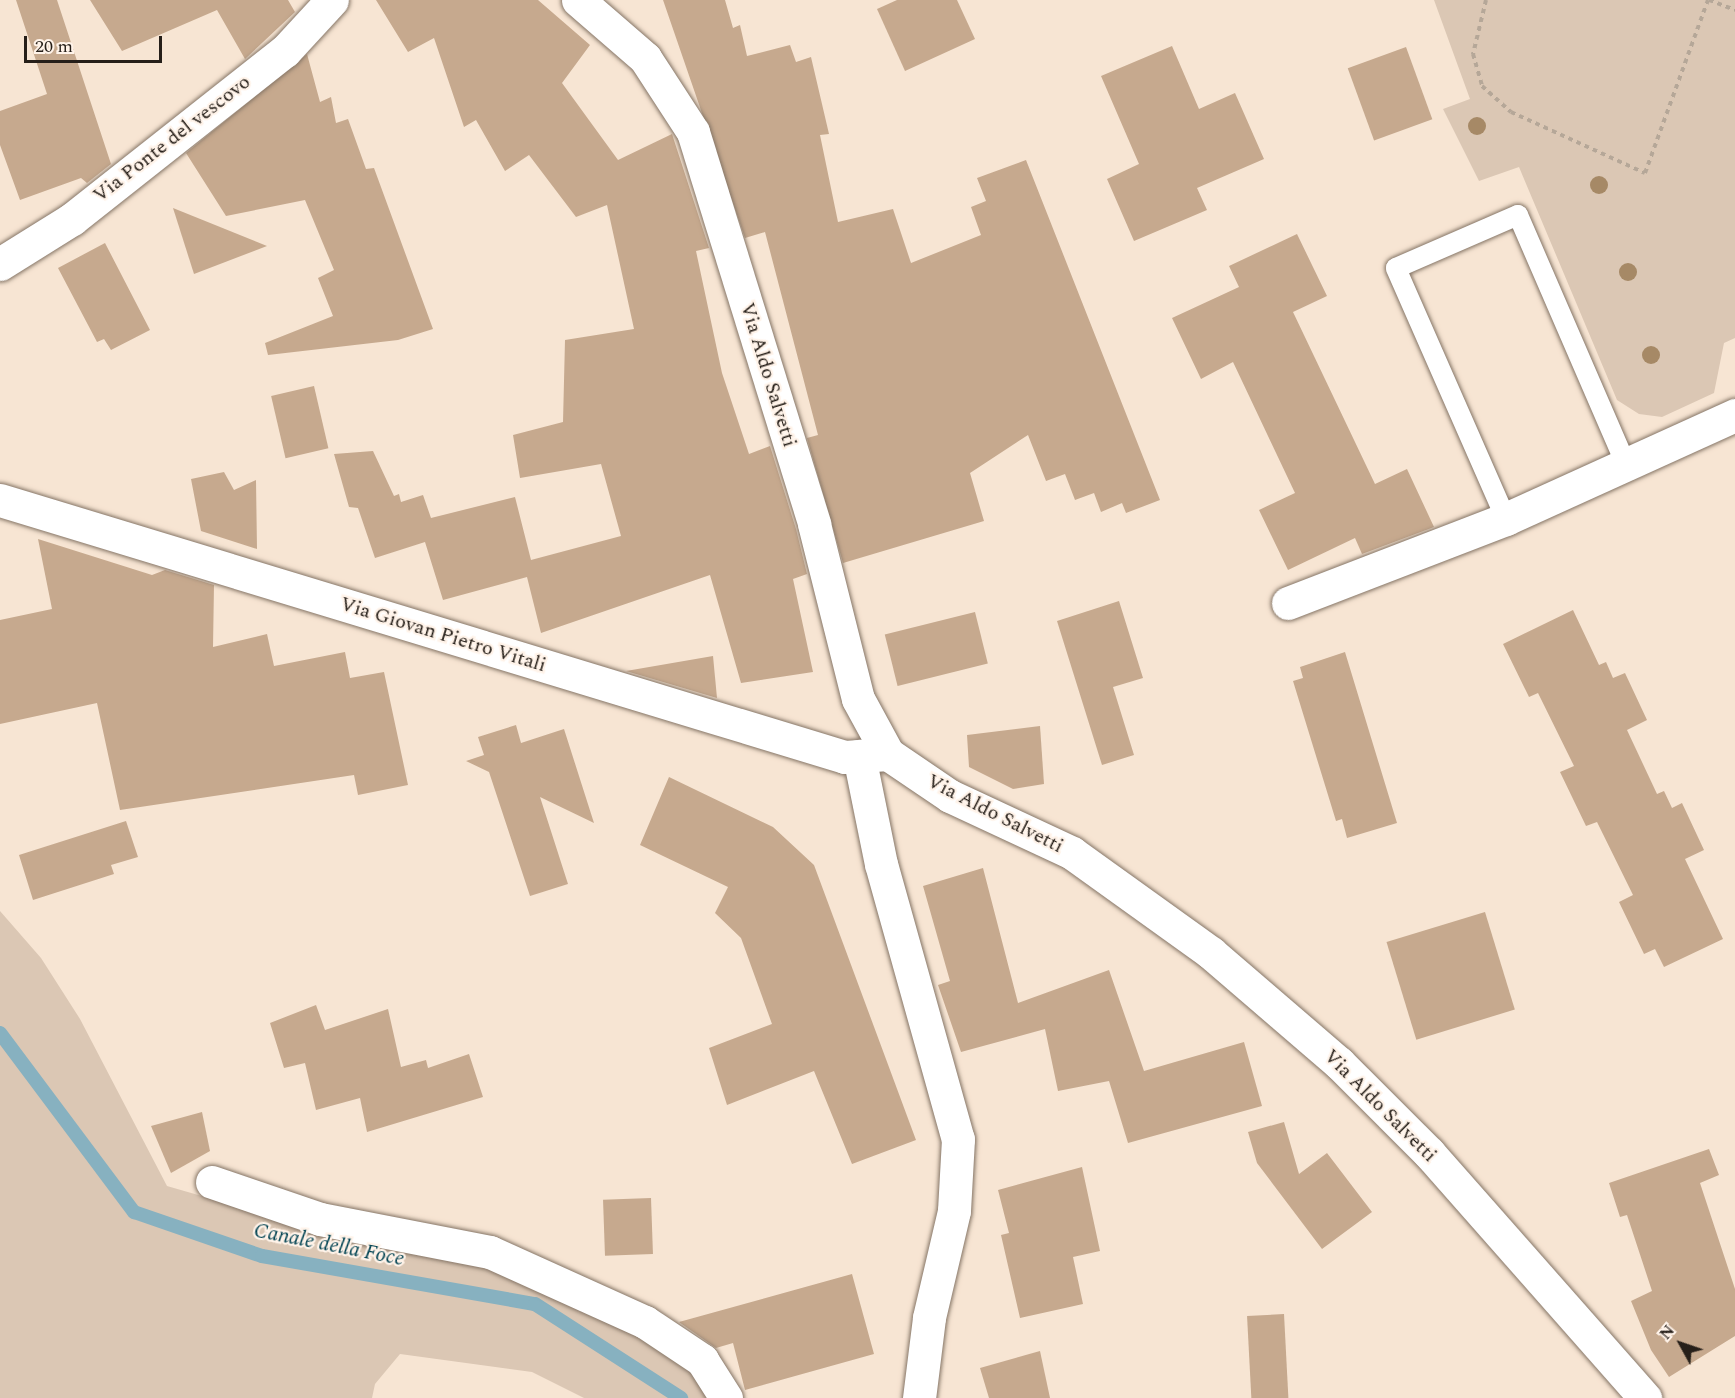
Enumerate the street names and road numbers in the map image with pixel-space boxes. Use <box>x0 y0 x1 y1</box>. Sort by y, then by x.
street label: Via Ponte del vescovo <box>89 70 255 208</box>
street label: Via Aldo Salvetti <box>735 300 801 450</box>
street label: Via Giovan Pietro Vitali <box>337 592 549 678</box>
street label: Via Aldo Salvetti <box>923 769 1067 859</box>
street label: Via Aldo Salvetti <box>1319 1045 1441 1167</box>

